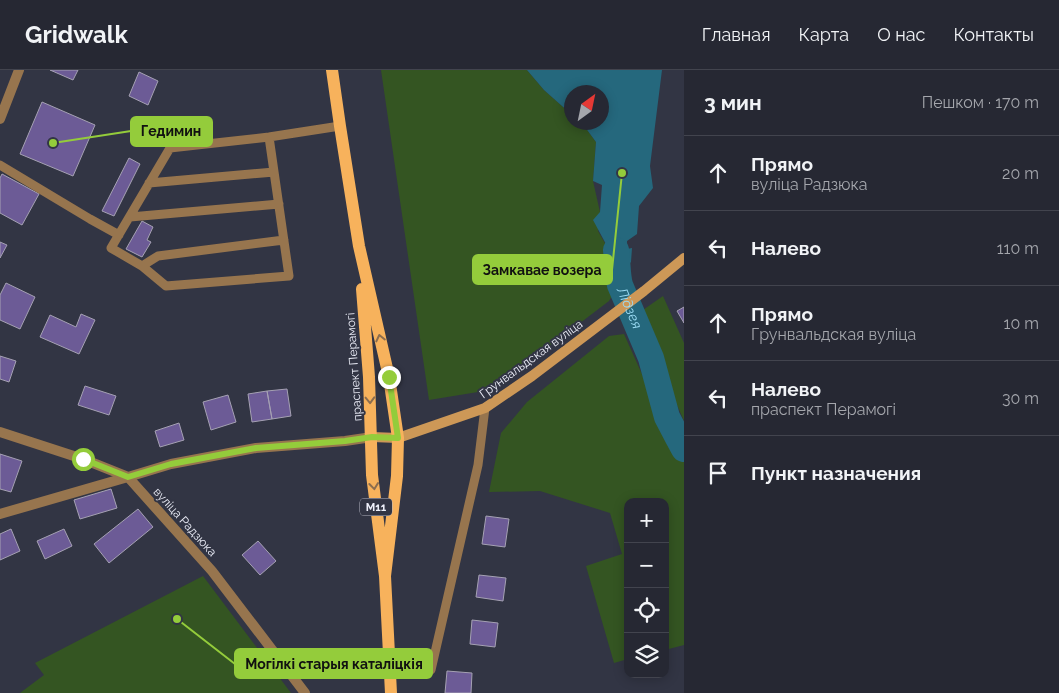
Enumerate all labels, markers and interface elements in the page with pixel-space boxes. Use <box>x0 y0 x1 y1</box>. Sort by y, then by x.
text: Gridwalk <box>25 20 128 49</box>
text: Главная <box>702 24 770 45</box>
text: Карта <box>798 24 849 45</box>
text: О нас <box>877 24 925 45</box>
text: Контакты <box>953 24 1034 45</box>
north arrow <box>564 85 609 130</box>
text: 3 мин <box>704 90 762 115</box>
text: Пешком · 170 m <box>922 93 1039 112</box>
callout: Гедимин <box>131 117 212 146</box>
text: Гедимин <box>141 123 201 139</box>
text: Прямо <box>751 153 813 175</box>
icon: ahead <box>704 159 732 187</box>
text: 20 m <box>1002 164 1039 183</box>
text: вуліца Радзюка <box>751 175 868 194</box>
icon: left <box>704 234 732 262</box>
text: Налево <box>751 237 821 259</box>
text: 110 m <box>997 239 1039 258</box>
callout: Замкавае возера <box>473 255 612 284</box>
text: Замкавае возера <box>482 262 602 278</box>
water label: Лідзея <box>613 284 646 331</box>
text: Прямо <box>751 303 813 325</box>
icon: ahead <box>704 309 732 337</box>
street label: праспект Перамогі <box>343 312 365 422</box>
text: 10 m <box>1004 314 1039 333</box>
street label: Грунвальдская вуліца <box>477 317 585 401</box>
text: Грунвальдская вуліца <box>751 325 916 344</box>
one-way arrow <box>375 334 386 343</box>
route end <box>378 366 401 389</box>
text: Налево <box>751 378 821 400</box>
icon: left <box>704 384 732 412</box>
text: 30 m <box>1002 389 1039 408</box>
one-way arrow <box>365 396 376 404</box>
text: праспект Перамогі <box>751 400 896 419</box>
route start <box>72 448 95 471</box>
icon: arrive <box>704 459 732 487</box>
text: Пункт назначения <box>751 462 921 484</box>
one-way arrow <box>368 482 379 490</box>
street label: вуліца Радзюка <box>151 485 219 559</box>
road number: М11 <box>360 498 392 516</box>
map controls <box>624 498 669 678</box>
button: + <box>624 498 669 543</box>
button: − <box>624 543 669 588</box>
button: locate <box>624 588 669 633</box>
button: layers <box>624 633 669 678</box>
callout: Могілкі старыя каталіцкія <box>235 649 432 678</box>
text: Могілкі старыя каталіцкія <box>245 656 423 672</box>

